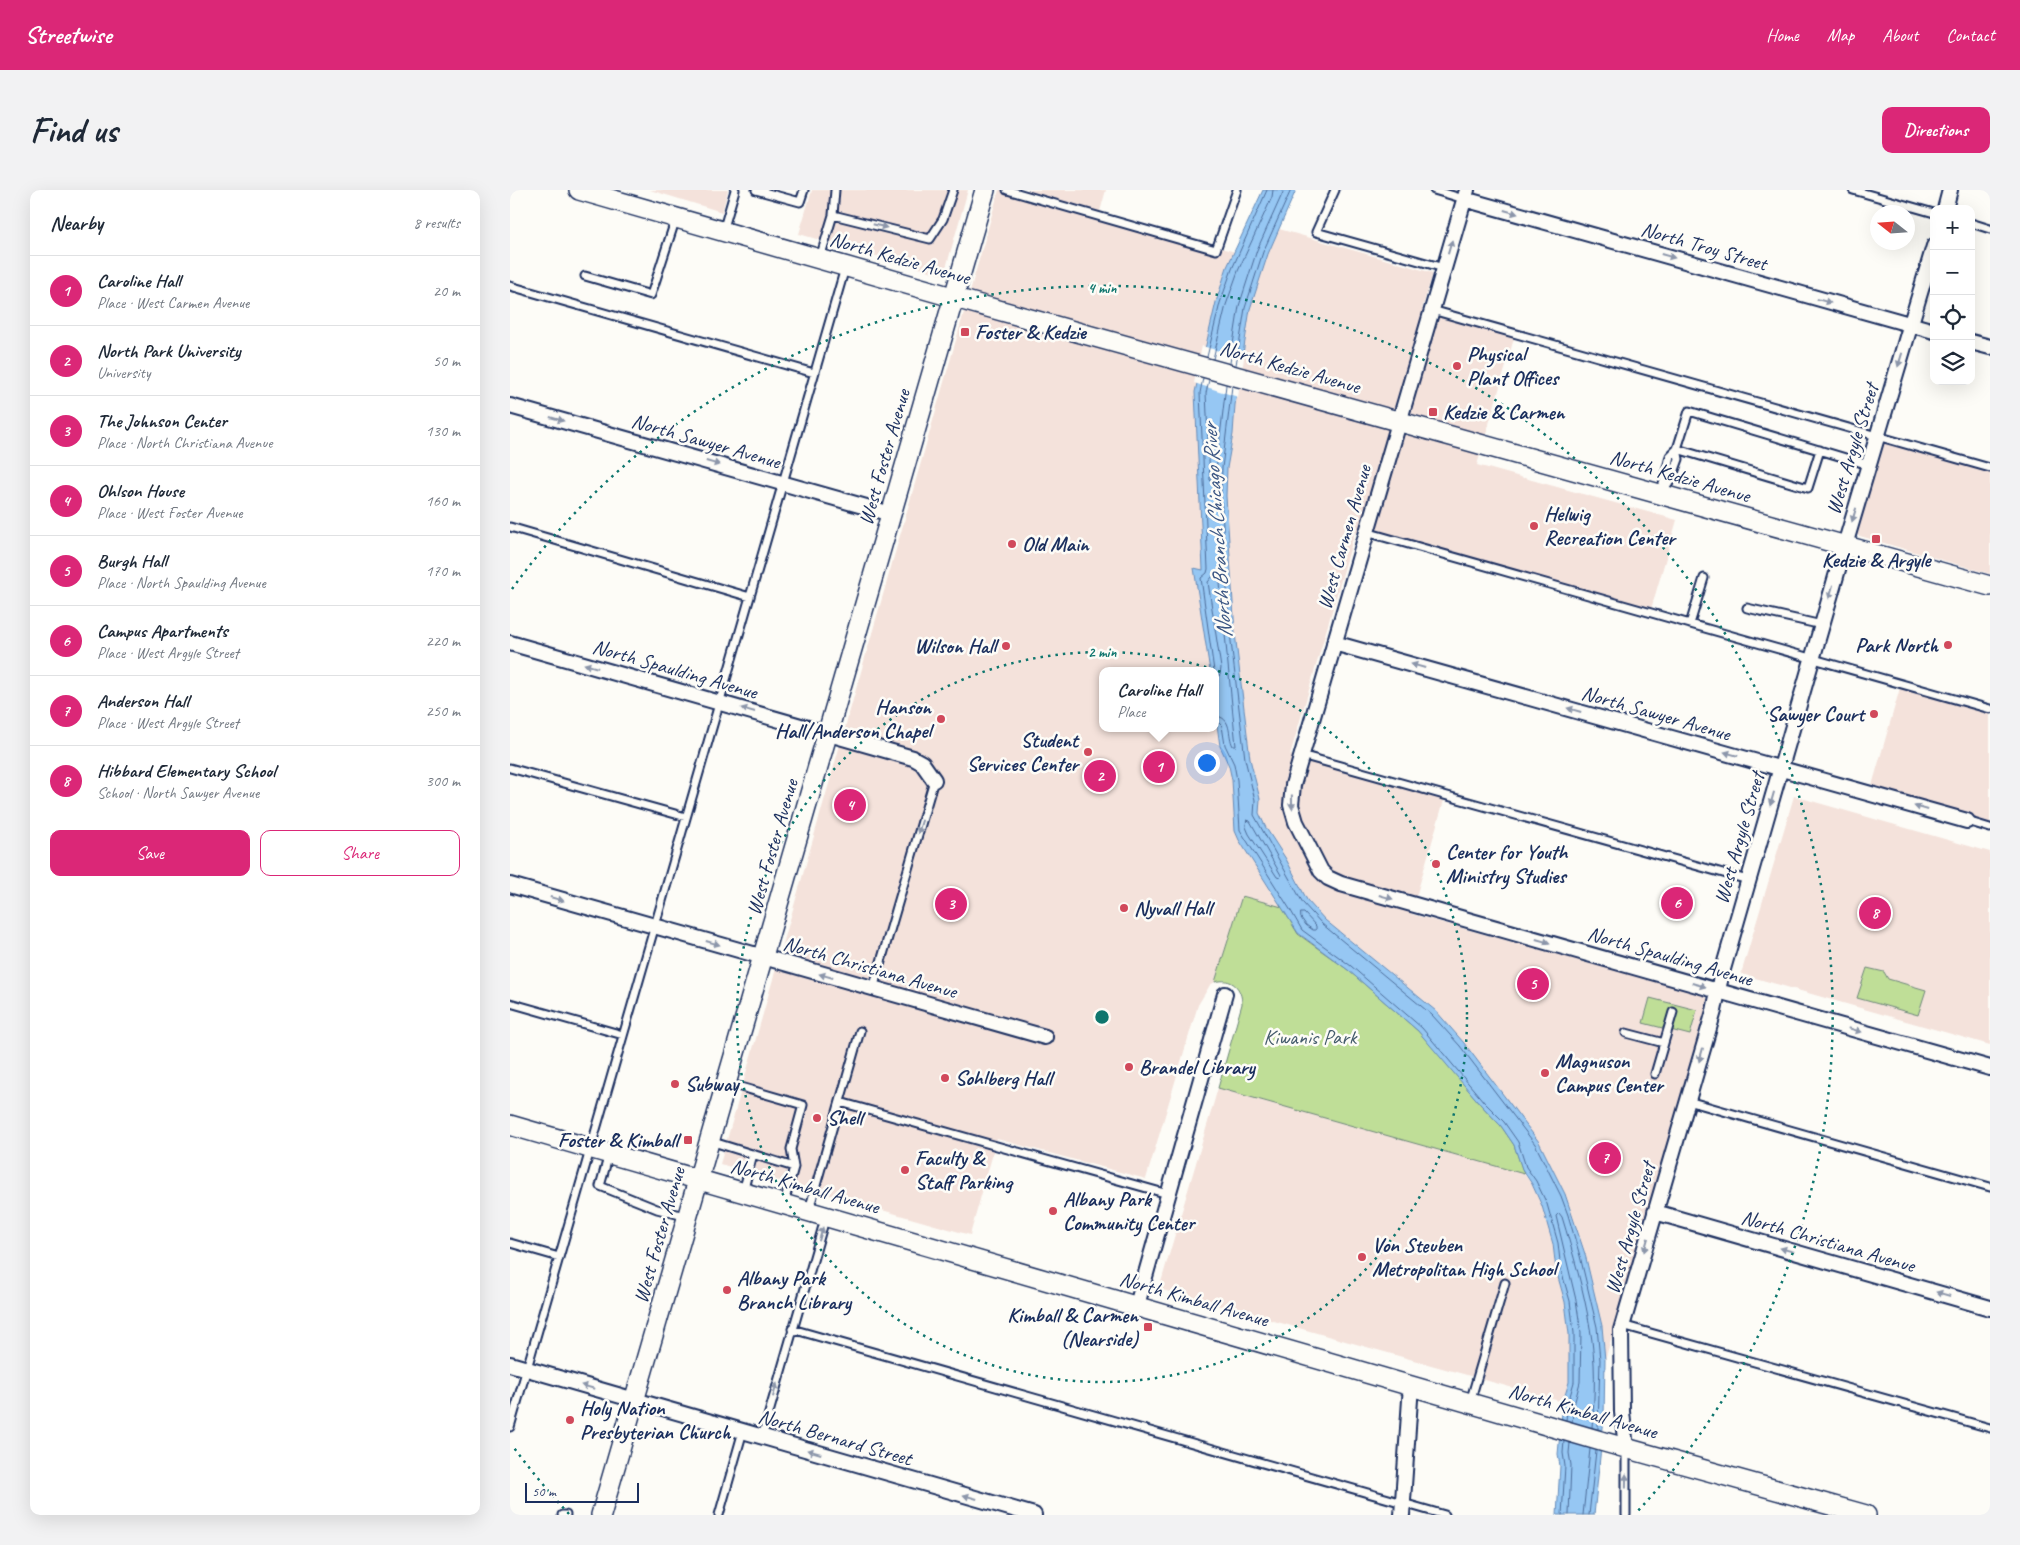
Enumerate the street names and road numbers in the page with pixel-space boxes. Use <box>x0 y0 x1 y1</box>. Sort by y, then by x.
street label: North Troy Street <box>1638 216 1772 277</box>
street label: North Kedzie Avenue <box>827 226 975 291</box>
street label: North Kedzie Avenue <box>1217 335 1365 400</box>
street label: West Argyle Street <box>1820 378 1885 517</box>
street label: West Foster Avenue <box>852 385 916 528</box>
street label: North Sawyer Avenue <box>629 407 784 475</box>
street label: North Kedzie Avenue <box>1607 444 1755 509</box>
street label: West Carmen Avenue <box>1311 461 1377 612</box>
street label: North Spaulding Avenue <box>590 633 762 705</box>
street label: North Sawyer Avenue <box>1579 679 1734 747</box>
street label: West Argyle Street <box>1708 766 1771 907</box>
street label: West Foster Avenue <box>740 775 804 918</box>
street label: North Spaulding Avenue <box>1585 920 1757 992</box>
street label: North Christiana Avenue <box>780 930 962 1005</box>
street label: North Kimball Avenue <box>728 1152 883 1220</box>
street label: West Argyle Street <box>1599 1156 1662 1297</box>
street label: West Foster Avenue <box>627 1163 691 1306</box>
street label: North Christiana Avenue <box>1738 1204 1920 1279</box>
street label: North Kimball Avenue <box>1117 1265 1272 1333</box>
street label: North Kimball Avenue <box>1506 1377 1661 1445</box>
street label: North Bernard Street <box>755 1403 917 1472</box>

